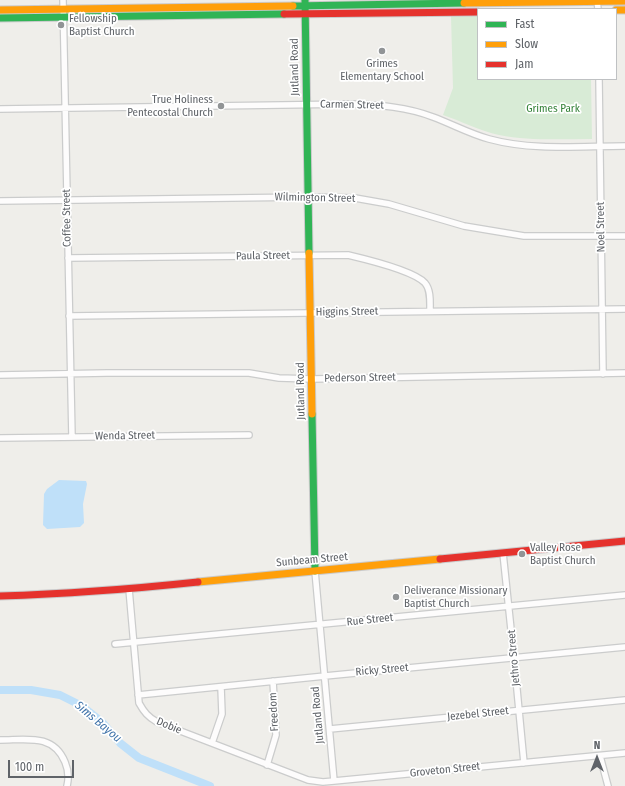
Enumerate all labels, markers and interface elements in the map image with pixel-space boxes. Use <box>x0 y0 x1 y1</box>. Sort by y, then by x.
legend <box>477 8 617 80</box>
place label: Fellowship Baptist Church <box>69 12 135 38</box>
text: Fast <box>515 17 534 31</box>
marker: Fellowship Baptist Church <box>56 20 66 30</box>
text: Slow <box>515 37 538 51</box>
street label: Jutland Road <box>288 38 302 96</box>
marker: Grimes Elementary School <box>377 46 387 56</box>
place label: Grimes Elementary School <box>340 57 424 83</box>
text: Jam <box>515 57 533 71</box>
place label: True Holiness Pentecostal Church <box>127 93 213 119</box>
street label: Carmen Street <box>320 98 384 112</box>
marker: True Holiness Pentecostal Church <box>216 101 226 111</box>
park label: Grimes Park <box>526 102 580 116</box>
street label: Coffee Street <box>60 189 74 247</box>
street label: Wilmington Street <box>275 191 355 205</box>
street label: Noel Street <box>594 202 608 252</box>
street label: Paula Street <box>236 249 290 263</box>
street label: Higgins Street <box>316 305 378 319</box>
street label: Jutland Road <box>294 362 308 420</box>
street label: Pederson Street <box>324 371 396 385</box>
street label: Wenda Street <box>95 429 155 443</box>
place label: Valley Rose Baptist Church <box>530 541 596 567</box>
marker: Valley Rose Baptist Church <box>517 549 527 559</box>
street label: Sunbeam Street <box>276 550 348 570</box>
place label: Deliverance Missionary Baptist Church <box>404 584 507 610</box>
marker: Deliverance Missionary Baptist Church <box>391 592 401 602</box>
street label: Rue Street <box>346 611 394 629</box>
street label: Jethro Street <box>505 629 523 687</box>
street label: Ricky Street <box>355 661 409 679</box>
street label: Jutland Road <box>309 686 327 744</box>
street label: Freedom <box>266 692 282 732</box>
water label: Sims Bayou <box>72 698 124 746</box>
street label: Jezebel Street <box>447 704 509 724</box>
street label: Dobie <box>154 715 184 737</box>
north arrow <box>577 738 617 778</box>
text: N <box>594 739 600 752</box>
scale bar <box>10 752 76 778</box>
text: 100 m <box>15 760 44 774</box>
street label: Groveton Street <box>409 760 481 780</box>

